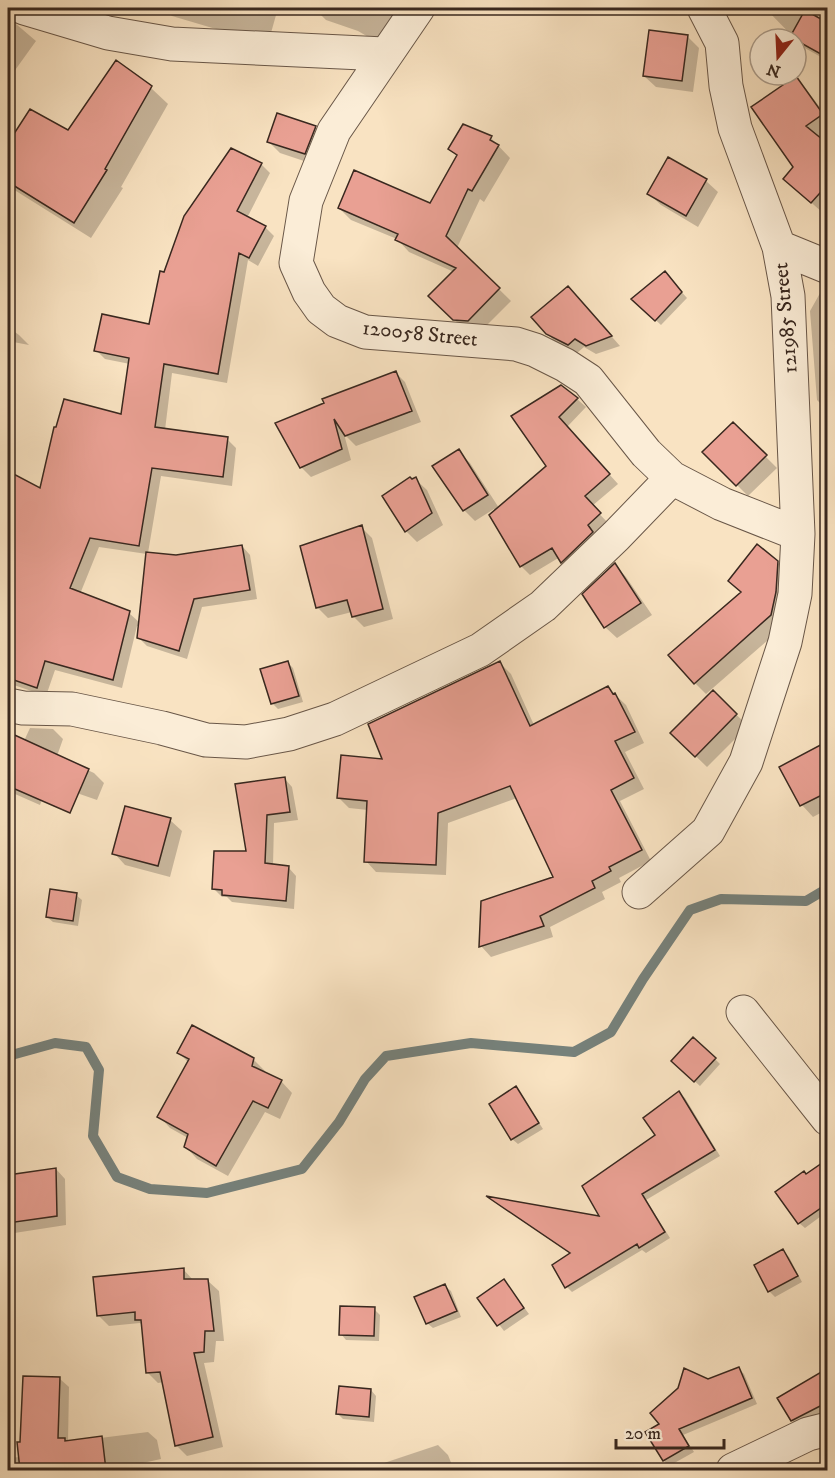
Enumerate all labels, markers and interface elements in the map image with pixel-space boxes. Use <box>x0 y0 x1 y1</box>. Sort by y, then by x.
north arrow <box>748 27 808 87</box>
text: N <box>764 59 783 82</box>
street label: 121985 Street <box>768 261 804 375</box>
street label: 120058 Street <box>361 315 479 353</box>
scale bar <box>616 1412 724 1450</box>
text: 20 m <box>625 1423 661 1445</box>

